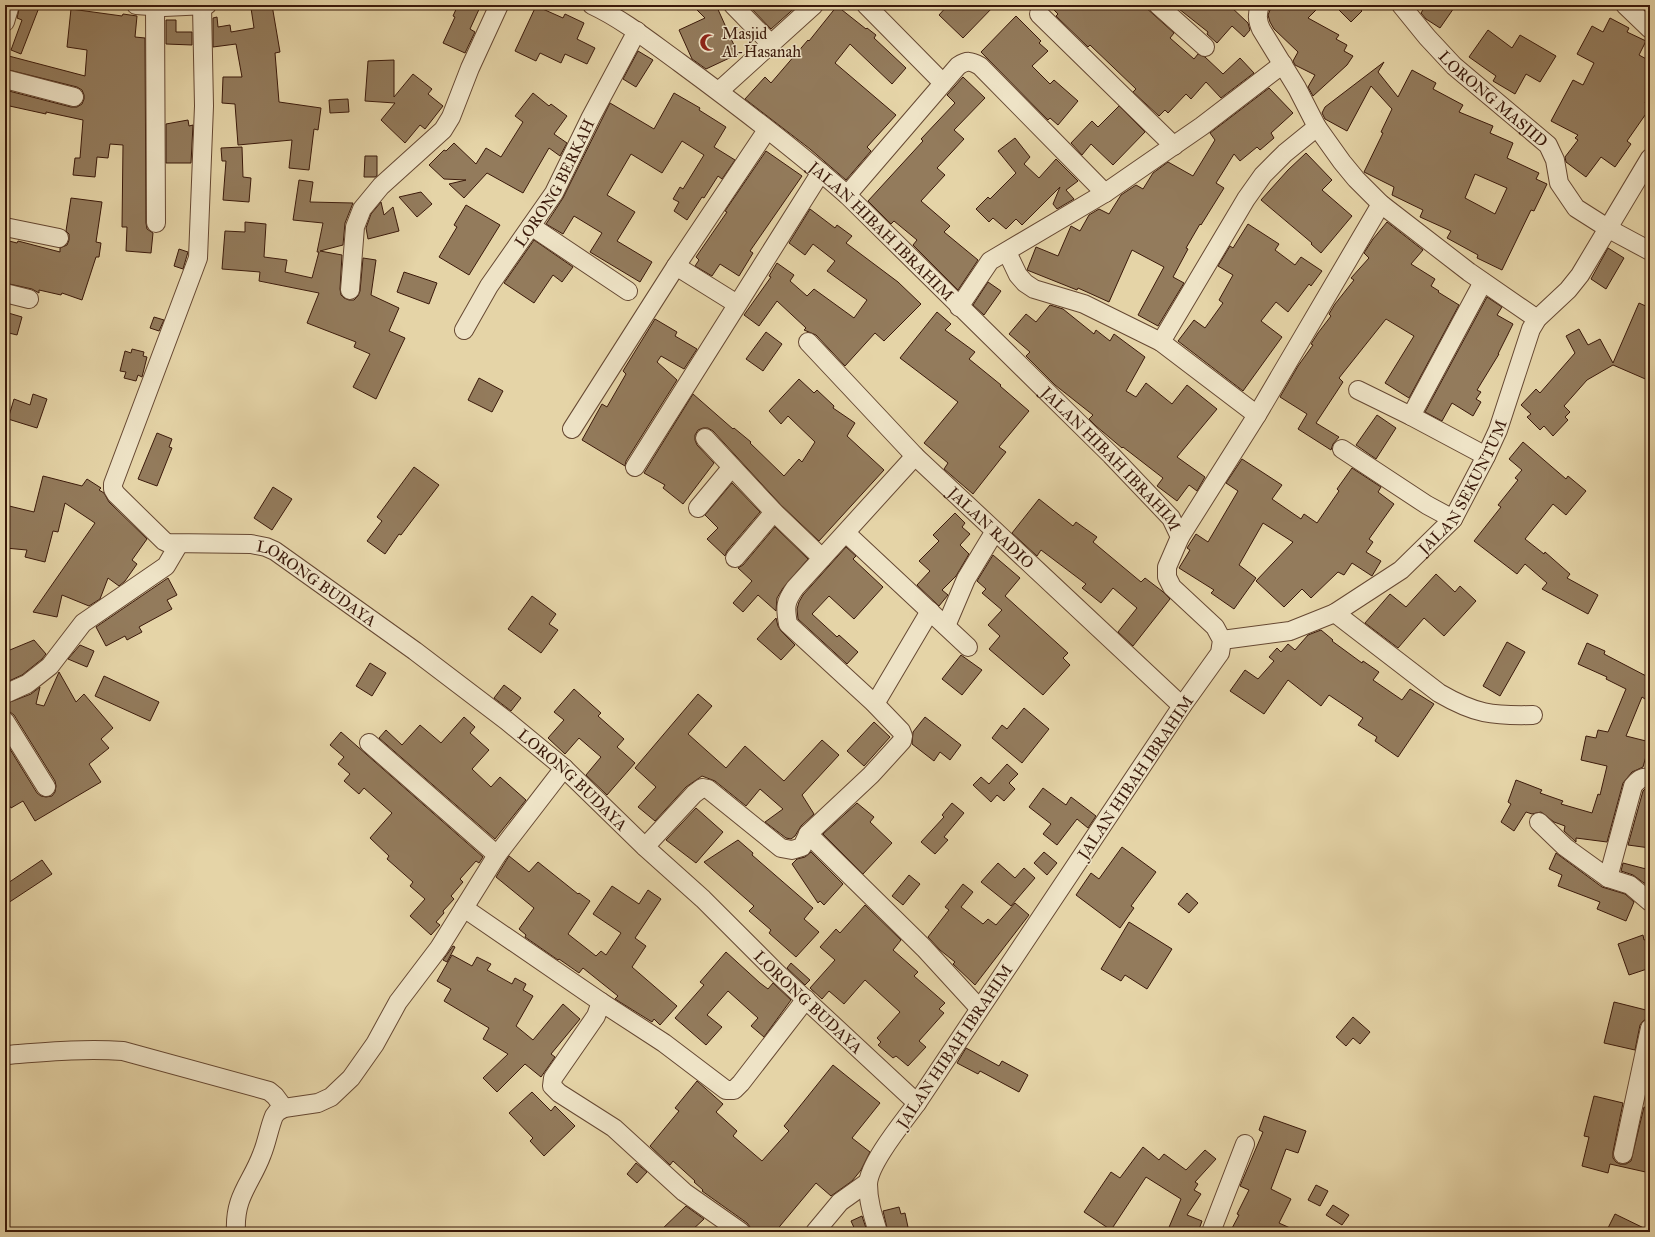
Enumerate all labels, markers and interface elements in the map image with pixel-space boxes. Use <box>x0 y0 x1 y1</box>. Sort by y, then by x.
place label: Masjid Al-Hasanah <box>721 24 801 61</box>
mosque icon: Masjid Al-Hasanah <box>699 32 719 52</box>
street label: LORONG MASJID <box>1435 47 1552 151</box>
street label: LORONG BERKAH <box>510 116 599 251</box>
street label: JALAN HIBAH IBRAHIM <box>803 156 957 305</box>
street label: JALAN HIBAH IBRAHIM <box>1035 381 1185 534</box>
street label: JALAN SEKUNTUM <box>1413 417 1511 560</box>
street label: JALAN RADIO <box>942 482 1038 573</box>
street label: LORONG BUDAYA <box>255 536 380 631</box>
street label: JALAN HIBAH IBRAHIM <box>1072 692 1198 865</box>
street label: LORONG BUDAYA <box>514 725 631 835</box>
street label: LORONG BUDAYA <box>750 947 866 1058</box>
street label: JALAN HIBAH IBRAHIM <box>891 961 1017 1134</box>

